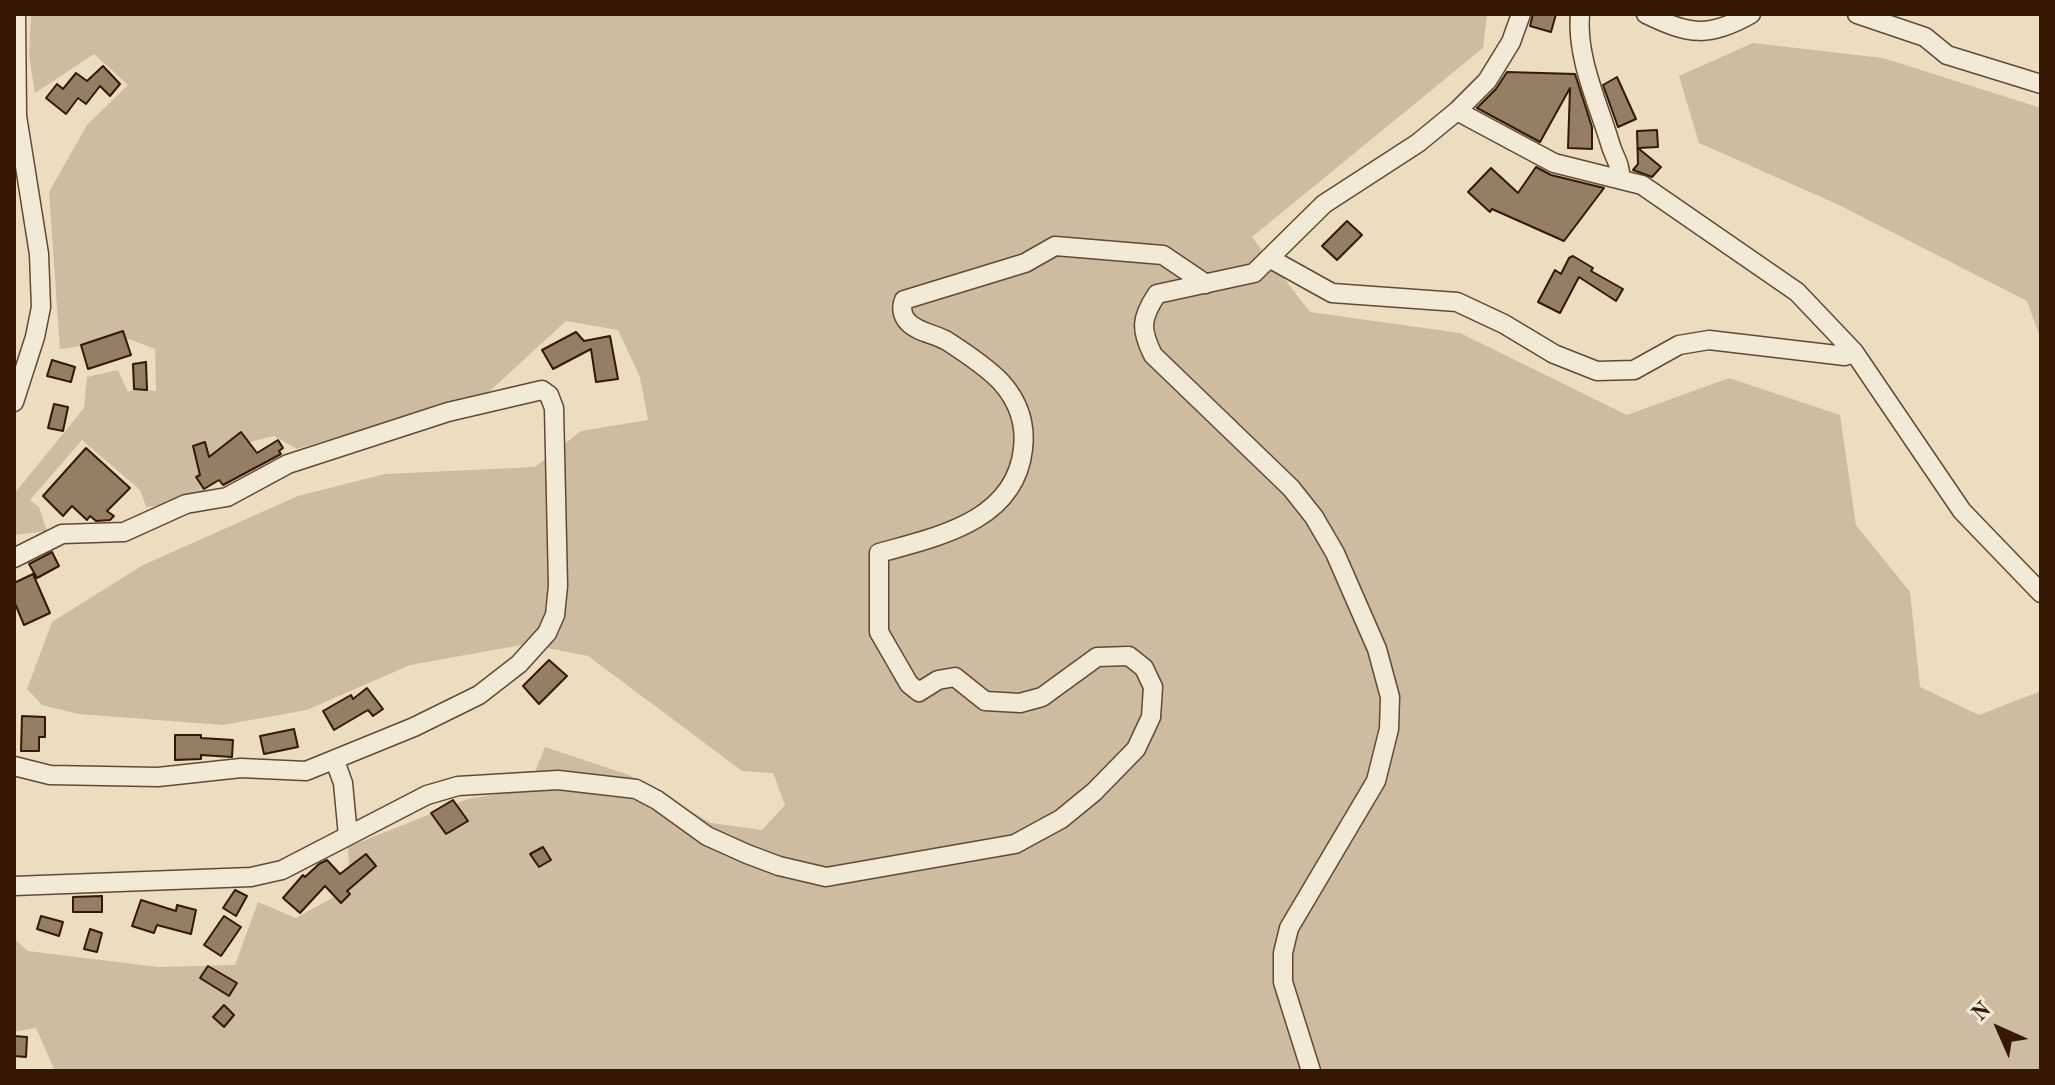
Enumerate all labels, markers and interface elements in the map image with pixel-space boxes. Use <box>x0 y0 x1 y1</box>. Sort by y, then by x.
north arrow <box>1959 989 2039 1069</box>
text: N <box>1968 998 1996 1026</box>

